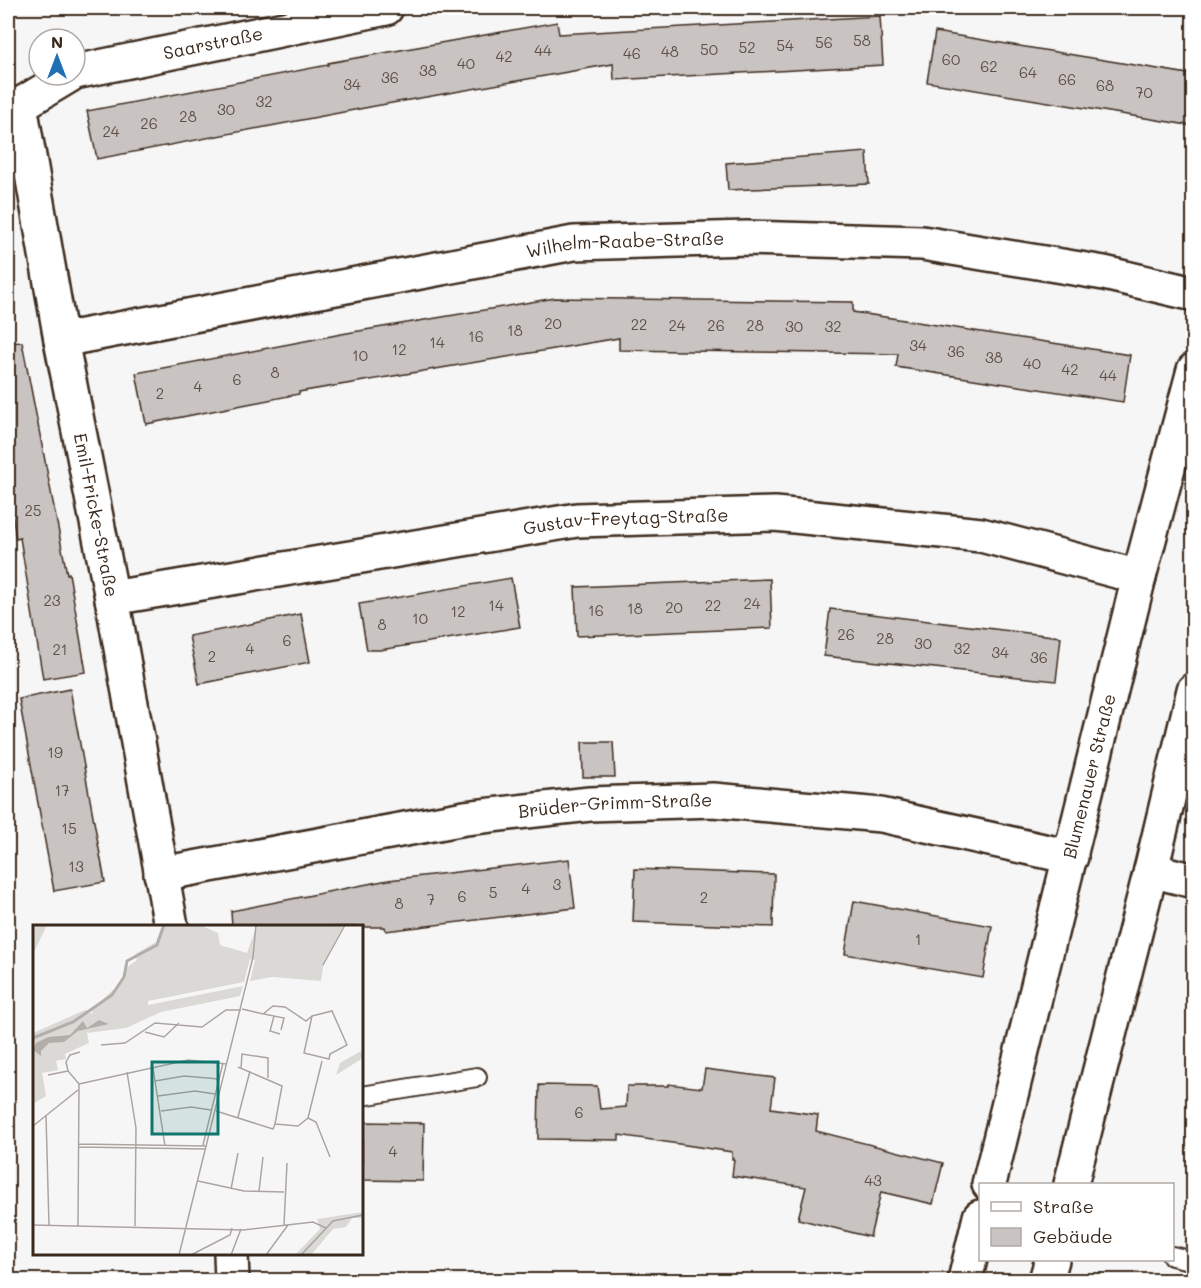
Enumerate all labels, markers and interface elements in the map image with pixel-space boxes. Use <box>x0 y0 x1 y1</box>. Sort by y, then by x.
street label: Saarstraße <box>161 21 265 65</box>
north arrow <box>27 27 87 87</box>
house number: 58 <box>853 30 871 50</box>
text: N <box>51 31 63 52</box>
house number: 56 <box>815 32 833 52</box>
house number: 54 <box>776 35 794 55</box>
house number: 52 <box>738 37 756 57</box>
house number: 50 <box>700 39 718 59</box>
house number: 44 <box>534 40 552 60</box>
house number: 48 <box>661 41 679 61</box>
house number: 46 <box>623 43 641 63</box>
house number: 42 <box>495 46 513 66</box>
house number: 60 <box>942 49 960 69</box>
house number: 40 <box>457 53 475 73</box>
house number: 62 <box>980 56 998 76</box>
house number: 38 <box>419 60 437 80</box>
house number: 64 <box>1019 62 1037 82</box>
house number: 36 <box>381 67 399 87</box>
house number: 66 <box>1058 69 1076 89</box>
house number: 34 <box>343 74 361 94</box>
house number: 68 <box>1096 75 1114 95</box>
house number: 70 <box>1135 82 1153 102</box>
house number: 32 <box>255 91 273 111</box>
house number: 30 <box>217 99 235 119</box>
house number: 28 <box>179 106 197 126</box>
house number: 26 <box>140 113 158 133</box>
house number: 24 <box>102 121 120 141</box>
street label: Wilhelm-Raabe-Straße <box>524 226 725 263</box>
house number: 20 <box>544 313 562 333</box>
house number: 22 <box>631 314 647 334</box>
house number: 24 <box>668 315 686 335</box>
house number: 26 <box>707 315 725 335</box>
house number: 28 <box>746 315 764 335</box>
house number: 30 <box>785 316 803 336</box>
house number: 32 <box>824 316 842 336</box>
house number: 18 <box>507 320 523 340</box>
house number: 16 <box>468 326 484 346</box>
house number: 14 <box>429 332 445 352</box>
house number: 34 <box>909 335 927 355</box>
house number: 12 <box>391 339 407 359</box>
house number: 36 <box>947 341 965 361</box>
house number: 10 <box>352 345 368 365</box>
house number: 38 <box>985 347 1003 367</box>
house number: 40 <box>1023 353 1041 373</box>
house number: 42 <box>1061 359 1079 379</box>
house number: 8 <box>270 362 280 382</box>
house number: 44 <box>1099 365 1117 385</box>
house number: 6 <box>232 369 242 389</box>
house number: 4 <box>194 376 203 396</box>
house number: 2 <box>156 383 164 403</box>
street label: Emil-Fricke-Straße <box>69 431 125 599</box>
house number: 25 <box>24 500 42 520</box>
street label: Gustav-Freytag-Straße <box>521 502 729 540</box>
house number: 23 <box>43 590 61 610</box>
house number: 24 <box>743 593 761 613</box>
house number: 14 <box>488 595 504 615</box>
house number: 22 <box>705 595 721 615</box>
house number: 20 <box>665 597 683 617</box>
house number: 18 <box>627 598 643 618</box>
house number: 16 <box>588 600 604 620</box>
house number: 12 <box>450 601 466 621</box>
house number: 10 <box>412 608 428 628</box>
house number: 8 <box>377 614 387 634</box>
house number: 26 <box>837 624 855 644</box>
house number: 28 <box>876 628 894 648</box>
house number: 6 <box>282 630 292 650</box>
house number: 30 <box>914 633 932 653</box>
house number: 4 <box>246 638 255 658</box>
house number: 32 <box>953 638 971 658</box>
house number: 21 <box>52 639 68 659</box>
house number: 34 <box>991 642 1009 662</box>
house number: 2 <box>208 646 216 666</box>
house number: 36 <box>1030 647 1048 667</box>
street label: Blumenauer Straße <box>1057 691 1121 861</box>
house number: 19 <box>47 742 63 762</box>
house number: 17 <box>54 780 70 800</box>
street label: Brüder-Grimm-Straße <box>517 787 713 823</box>
house number: 15 <box>61 818 77 838</box>
house number: 13 <box>68 856 84 876</box>
house number: 3 <box>553 874 562 894</box>
house number: 4 <box>522 878 531 898</box>
house number: 5 <box>489 882 497 902</box>
house number: 6 <box>457 886 467 906</box>
house number: 2 <box>700 887 708 907</box>
house number: 7 <box>427 889 435 909</box>
house number: 8 <box>394 893 404 913</box>
inset map <box>33 925 363 1255</box>
house number: 1 <box>915 929 921 949</box>
house number: 6 <box>574 1102 584 1122</box>
house number: 4 <box>389 1141 398 1161</box>
house number: 43 <box>864 1170 882 1190</box>
legend <box>979 1183 1174 1261</box>
text: Straße <box>1033 1194 1094 1218</box>
text: Gebäude <box>1033 1224 1113 1248</box>

